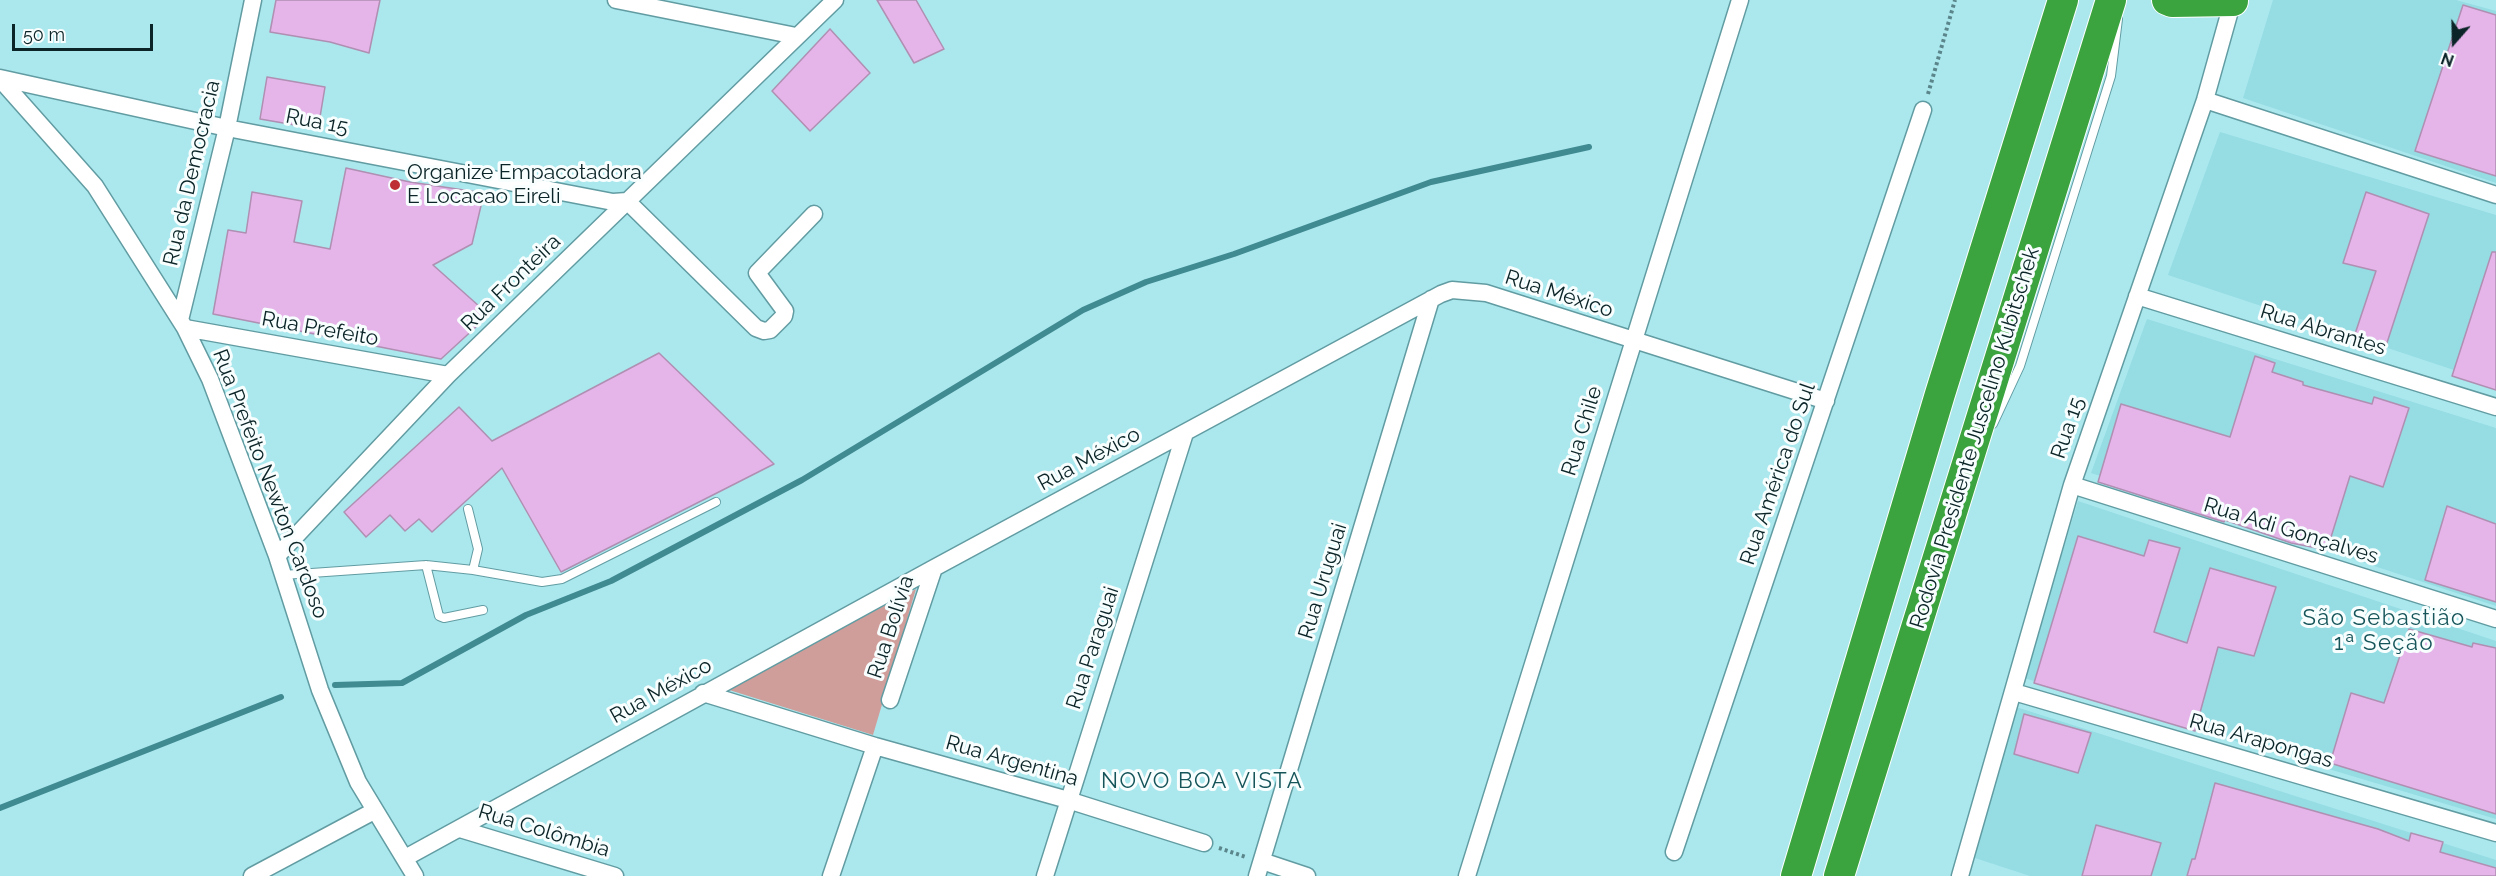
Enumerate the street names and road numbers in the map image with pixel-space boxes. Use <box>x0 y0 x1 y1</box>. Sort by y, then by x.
street label: Rua da Democracia <box>158 78 226 268</box>
street label: Rua 15 <box>284 104 350 140</box>
street label: Rua Fronteira <box>456 229 566 337</box>
street label: Rodovia Presidente Juscelino Kubitschek <box>1905 244 2045 632</box>
street label: Rua México <box>1502 265 1616 323</box>
street label: Rua Abrantes <box>2257 299 2389 361</box>
street label: Rua Prefeito <box>260 306 380 352</box>
street label: Rua Prefeito Newton Cardoso <box>207 346 333 622</box>
street label: Rua América do Sul <box>1735 380 1821 568</box>
street label: Rua Chile <box>1556 383 1608 479</box>
street label: Rua 15 <box>2046 394 2090 462</box>
street label: Rua México <box>1034 422 1144 496</box>
street label: Rua Adi Gonçalves <box>2201 492 2381 570</box>
street label: Rua Uruguai <box>1293 520 1353 642</box>
street label: Rua Bolívia <box>863 572 919 682</box>
street label: Rua Paraguai <box>1061 583 1125 713</box>
street label: Rua México <box>606 653 716 729</box>
street label: Rua Arapongas <box>2186 708 2336 774</box>
street label: Rua Argentina <box>943 730 1081 792</box>
street label: Rua Colômbia <box>475 799 613 863</box>

